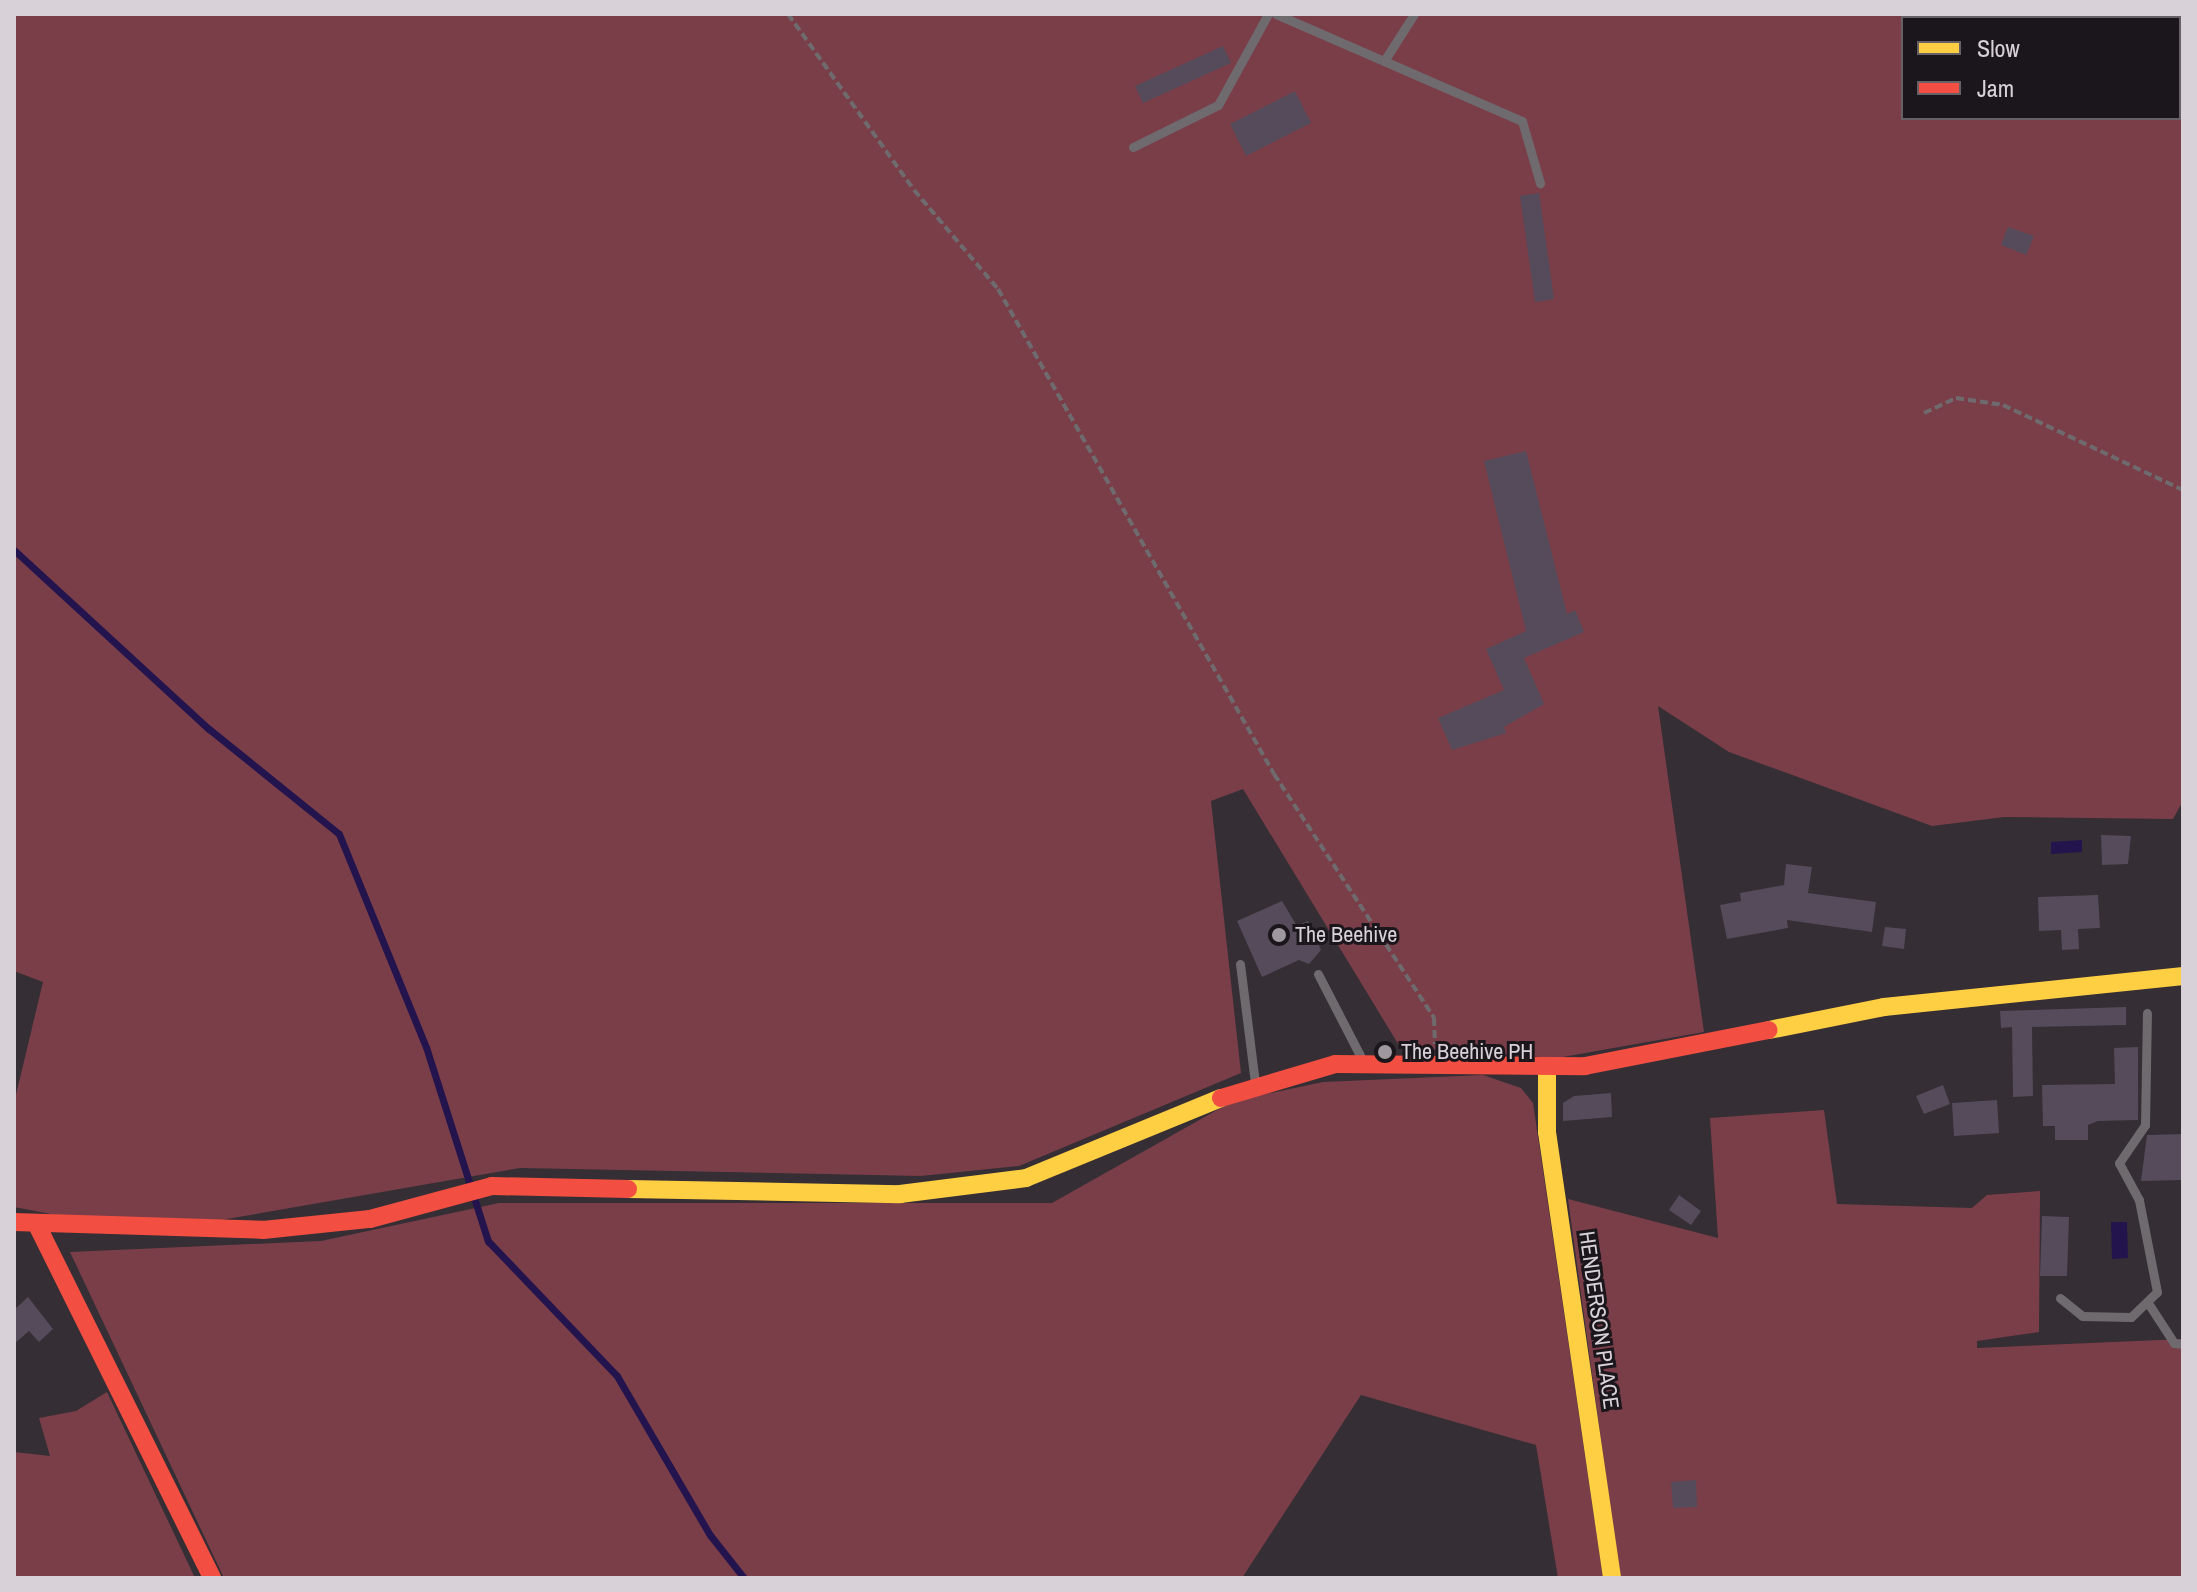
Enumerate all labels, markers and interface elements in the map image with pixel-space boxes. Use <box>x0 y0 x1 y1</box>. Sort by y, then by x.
legend <box>1901 16 2181 120</box>
text: Slow <box>1977 32 2020 64</box>
text: Jam <box>1977 72 2014 104</box>
place label: The Beehive <box>1295 922 1397 948</box>
marker: The Beehive <box>1270 926 1288 944</box>
place label: The Beehive PH <box>1401 1039 1533 1065</box>
marker: The Beehive PH <box>1376 1043 1394 1061</box>
street label: HENDERSON PLACE <box>1573 1229 1625 1411</box>

